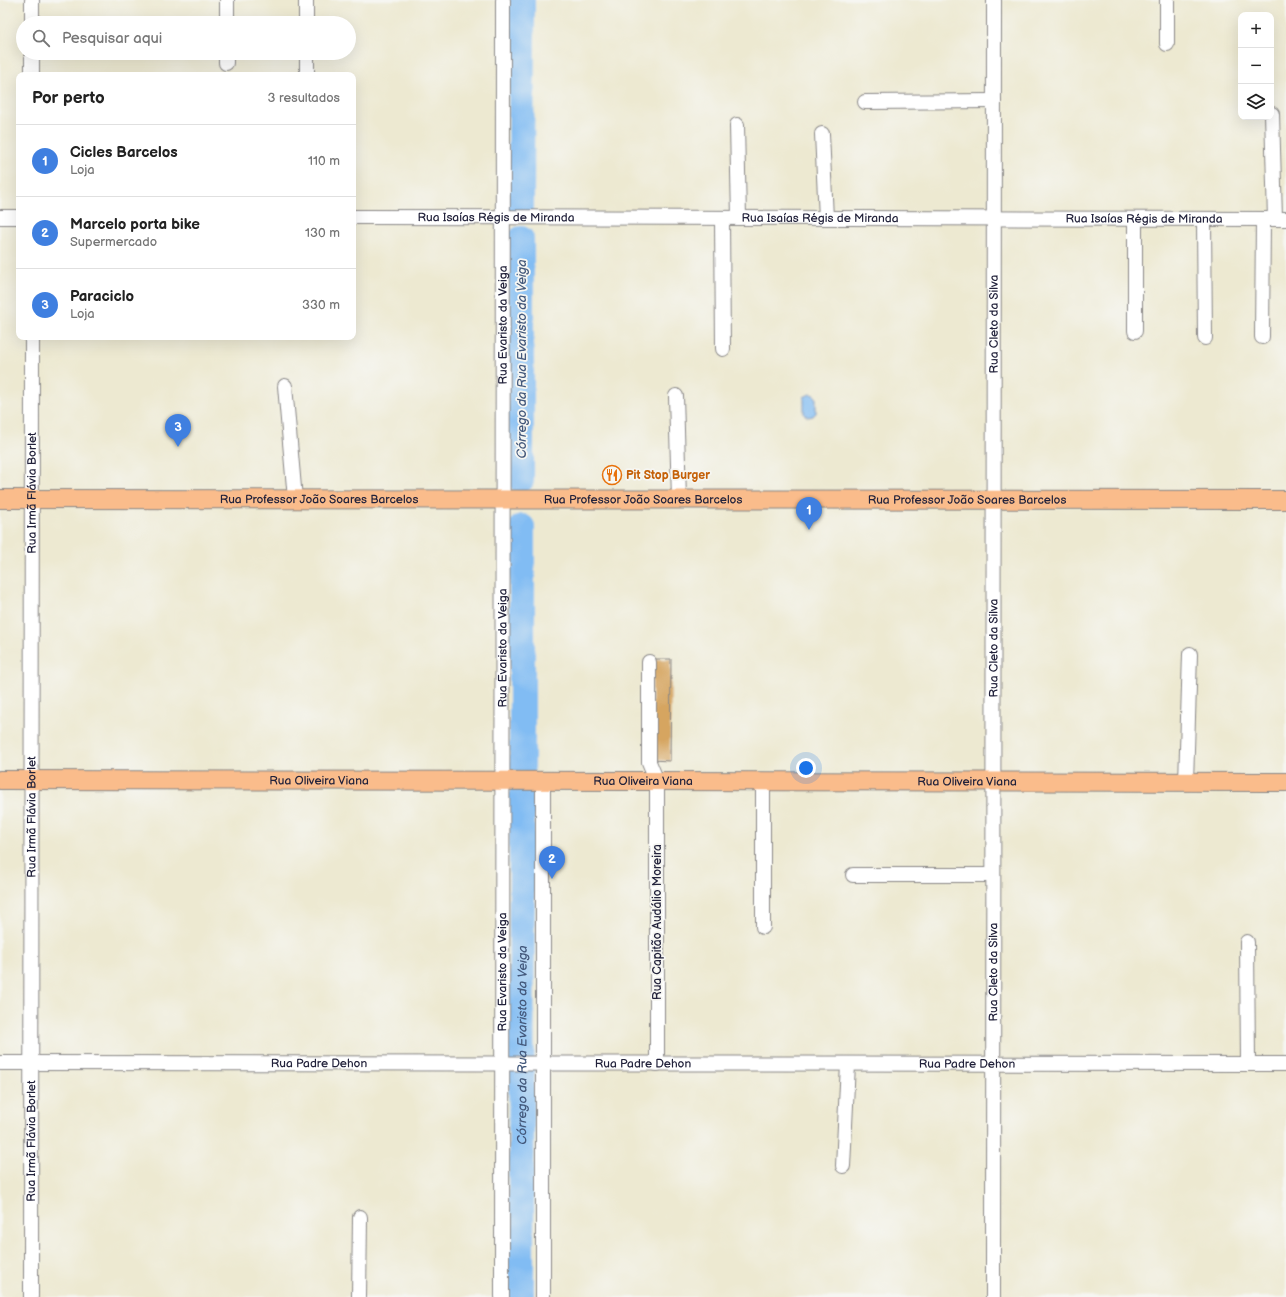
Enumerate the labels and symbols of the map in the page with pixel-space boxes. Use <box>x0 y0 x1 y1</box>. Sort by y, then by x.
street label: Rua Isaías Régis de Miranda <box>417 210 575 225</box>
street label: Rua Isaías Régis de Miranda <box>741 211 899 226</box>
street label: Rua Isaías Régis de Miranda <box>1065 212 1223 227</box>
water label: Córrego da Rua Evaristo da Veiga <box>514 259 530 459</box>
street label: Rua Evaristo da Veiga <box>496 265 511 384</box>
street label: Rua Cleto da Silva <box>987 274 1002 373</box>
pin: 3 <box>165 414 191 447</box>
street label: Rua Irmã Flávia Borlet <box>25 432 40 554</box>
restaurant icon: Pit Stop Burger <box>601 464 623 486</box>
place label: Pit Stop Burger <box>626 468 710 483</box>
street label: Rua Professor João Soares Barcelos <box>220 492 418 507</box>
street label: Rua Professor João Soares Barcelos <box>544 492 742 508</box>
street label: Rua Professor João Soares Barcelos <box>868 493 1066 508</box>
pin: 1 <box>796 497 822 530</box>
street label: Rua Evaristo da Veiga <box>495 588 511 707</box>
street label: Rua Cleto da Silva <box>986 598 1002 697</box>
street label: Rua Irmã Flávia Borlet <box>24 756 40 878</box>
your location <box>796 758 816 778</box>
street label: Rua Oliveira Viana <box>269 773 369 789</box>
street label: Rua Oliveira Viana <box>593 774 693 789</box>
street label: Rua Oliveira Viana <box>917 774 1017 790</box>
street label: Rua Capitão Audálio Moreira <box>650 844 665 1000</box>
pin: 2 <box>539 846 565 879</box>
street label: Rua Evaristo da Veiga <box>495 912 510 1031</box>
street label: Rua Cleto da Silva <box>986 922 1001 1021</box>
water label: Córrego da Rua Evaristo da Veiga <box>514 945 531 1145</box>
street label: Rua Padre Dehon <box>271 1056 367 1071</box>
street label: Rua Padre Dehon <box>595 1056 691 1072</box>
street label: Rua Padre Dehon <box>919 1057 1015 1072</box>
street label: Rua Irmã Flávia Borlet <box>24 1080 39 1202</box>

